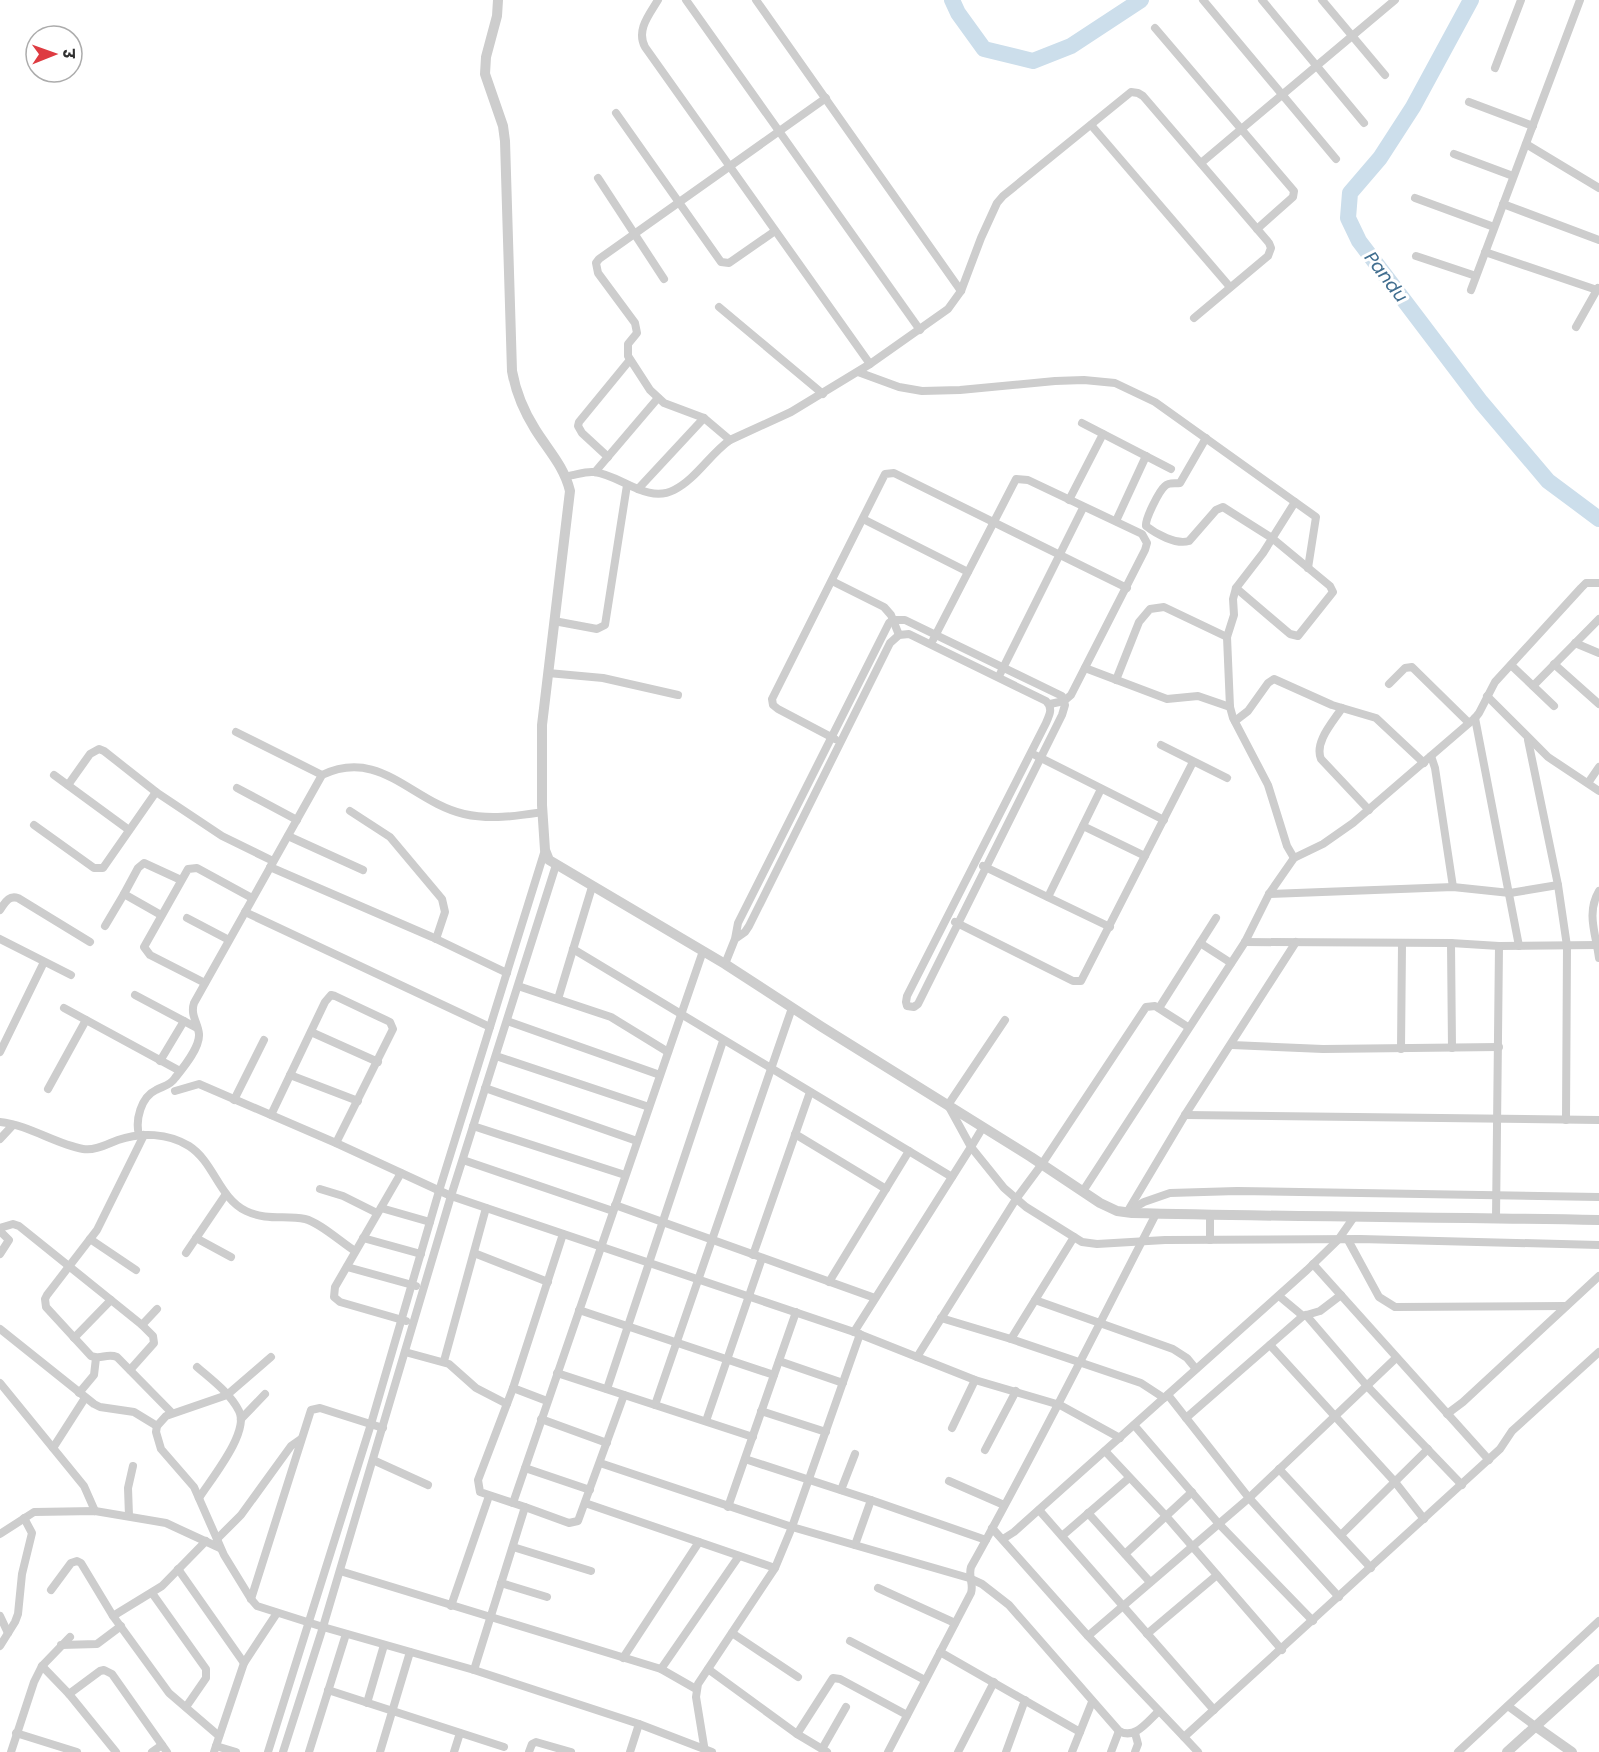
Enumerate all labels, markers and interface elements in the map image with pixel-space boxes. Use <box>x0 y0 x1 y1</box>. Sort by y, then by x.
north arrow <box>24 24 84 84</box>
text: उ <box>57 48 80 59</box>
water label: Pandu <box>1359 246 1414 307</box>

